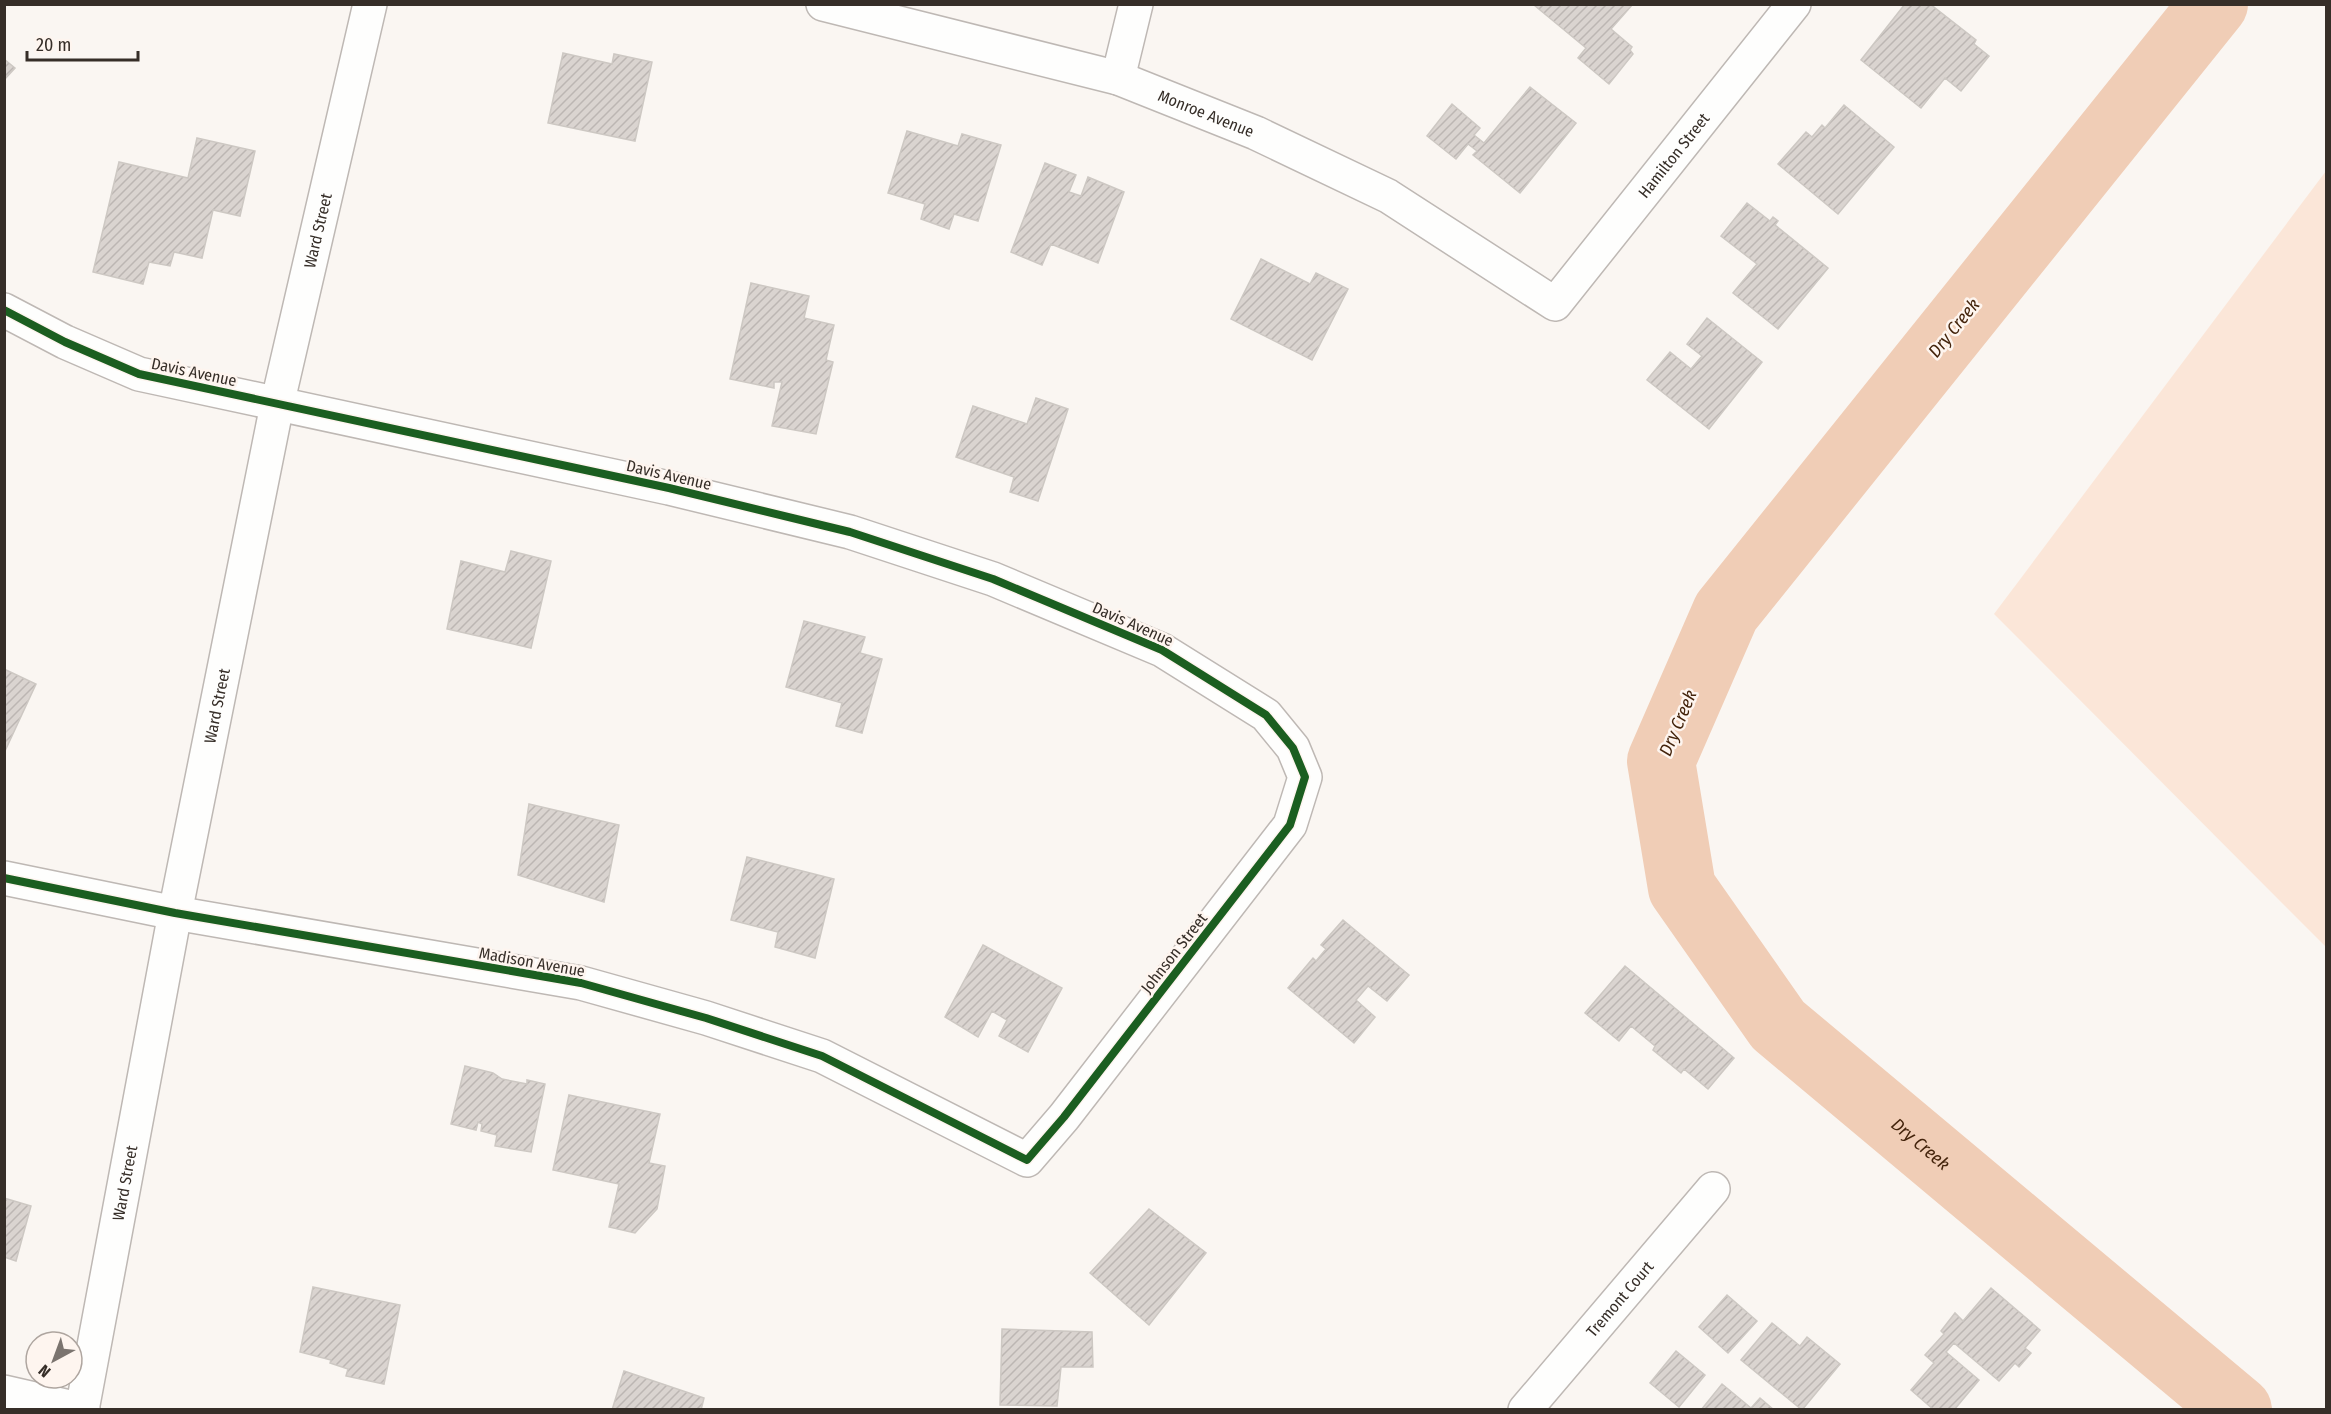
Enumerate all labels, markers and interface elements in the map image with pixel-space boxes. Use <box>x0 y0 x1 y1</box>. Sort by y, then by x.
scale bar <box>27 24 138 62</box>
text: 20 m <box>36 34 71 56</box>
street label: Monroe Avenue <box>1155 85 1257 141</box>
street label: Hamilton Street <box>1634 108 1714 202</box>
street label: Ward Street <box>300 190 336 270</box>
water label: Dry Creek <box>1924 294 1984 362</box>
street label: Davis Avenue <box>150 354 238 390</box>
street label: Davis Avenue <box>625 456 713 494</box>
street label: Davis Avenue <box>1090 598 1176 650</box>
street label: Ward Street <box>200 666 234 745</box>
water label: Dry Creek <box>1654 687 1702 759</box>
street label: Johnson Street <box>1137 909 1212 997</box>
street label: Madison Avenue <box>477 943 587 981</box>
water label: Dry Creek <box>1887 1114 1954 1175</box>
street label: Ward Street <box>108 1143 141 1222</box>
street label: Tremont Court <box>1582 1256 1658 1341</box>
north arrow <box>24 1330 84 1390</box>
text: N <box>35 1361 54 1381</box>

